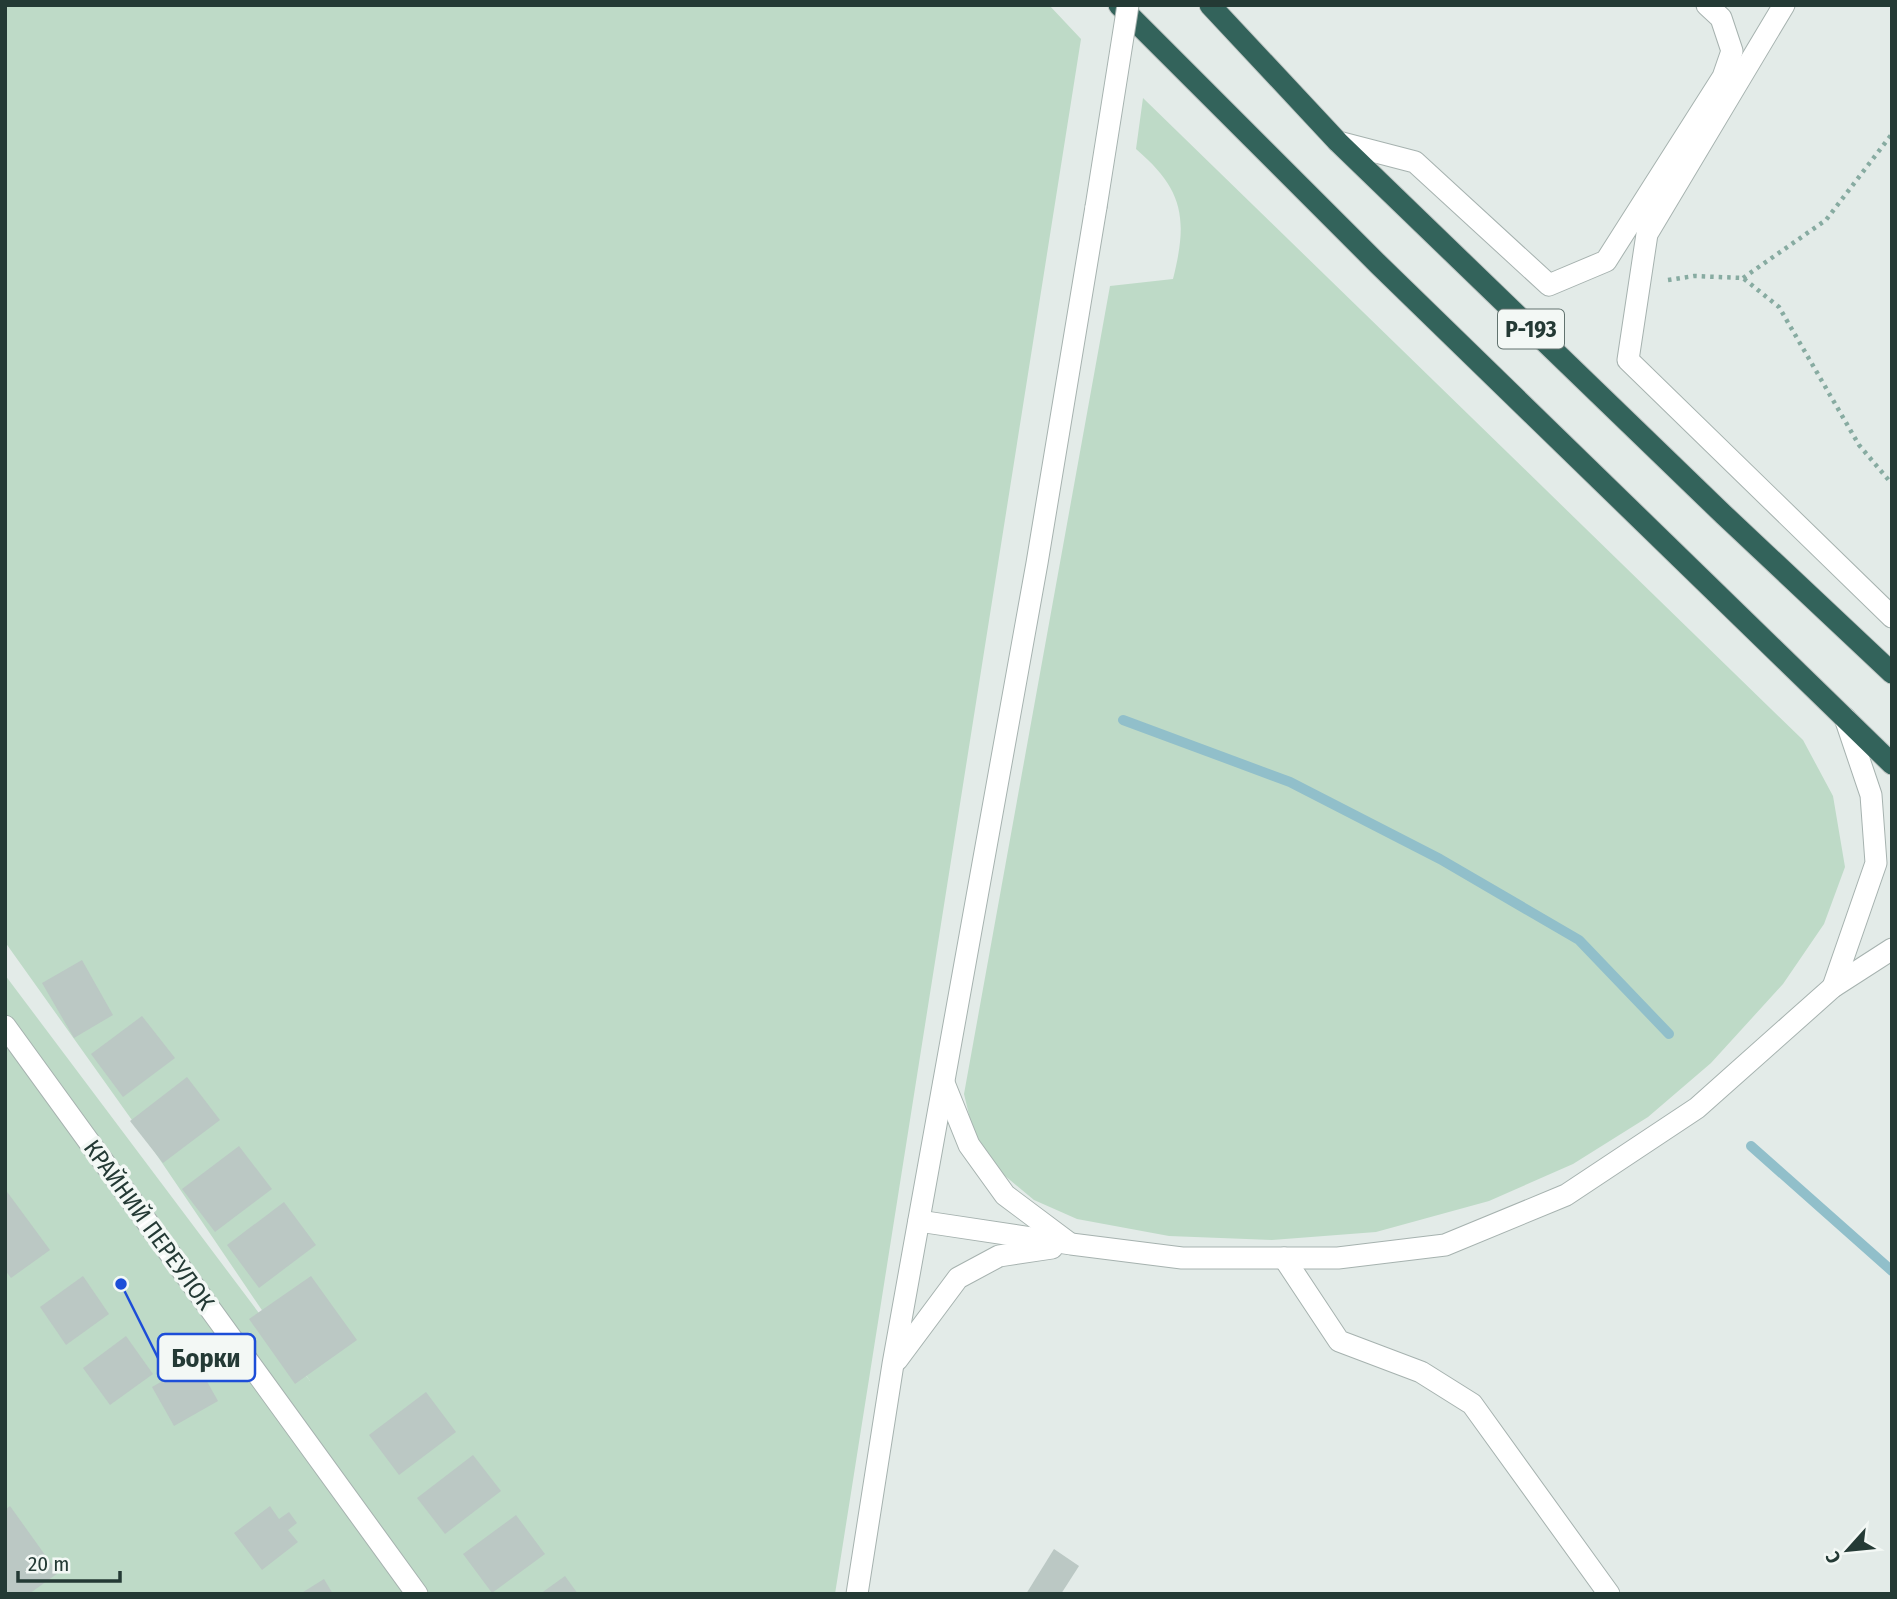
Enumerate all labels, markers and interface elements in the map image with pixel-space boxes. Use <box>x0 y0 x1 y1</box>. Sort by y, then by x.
road number: Р-193 <box>1498 310 1564 348</box>
street label: КРАЙНИЙ ПЕРЕУЛОК <box>78 1135 220 1316</box>
callout: Борки <box>158 1334 255 1381</box>
text: Борки <box>171 1343 241 1374</box>
north arrow <box>1813 1515 1883 1585</box>
scale bar <box>18 1540 119 1584</box>
text: С <box>1821 1548 1846 1567</box>
text: 20 m <box>28 1551 69 1577</box>

